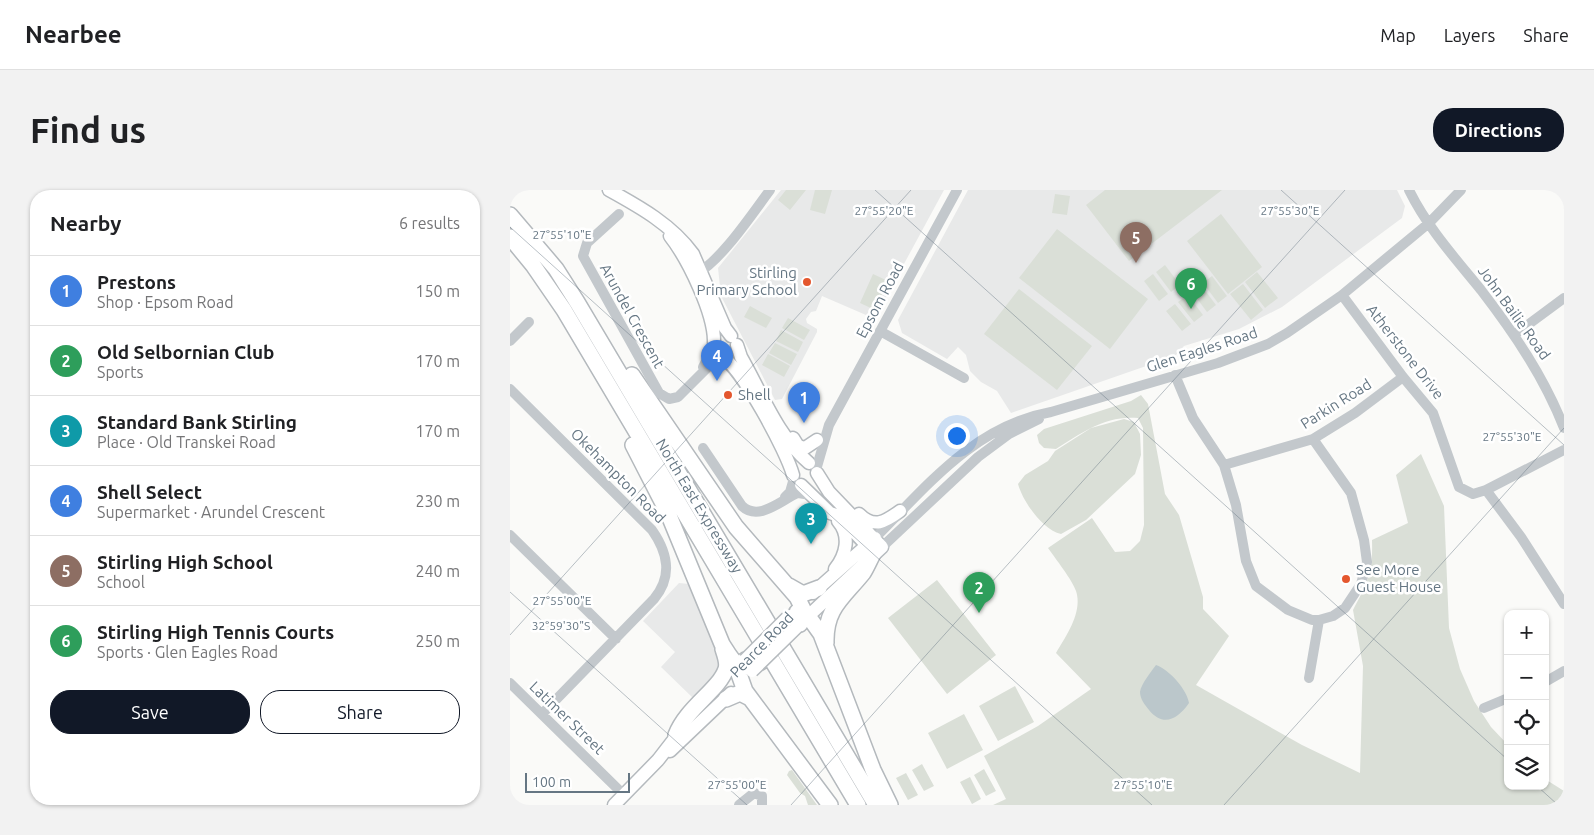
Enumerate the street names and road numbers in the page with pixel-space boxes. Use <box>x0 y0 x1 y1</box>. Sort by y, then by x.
street label: Epsom Road <box>852 259 907 341</box>
street label: Arundel Crescent <box>597 261 668 371</box>
street label: John Bailie Road <box>1475 263 1554 363</box>
street label: Atherstone Drive <box>1363 301 1448 402</box>
street label: Glen Eagles Road <box>1144 324 1259 375</box>
street label: Parkin Road <box>1297 375 1374 432</box>
street label: Okehampton Road <box>568 425 669 526</box>
street label: North East Expressway <box>653 436 746 576</box>
street label: Pearce Road <box>727 609 797 681</box>
street label: Latimer Street <box>527 678 608 758</box>

